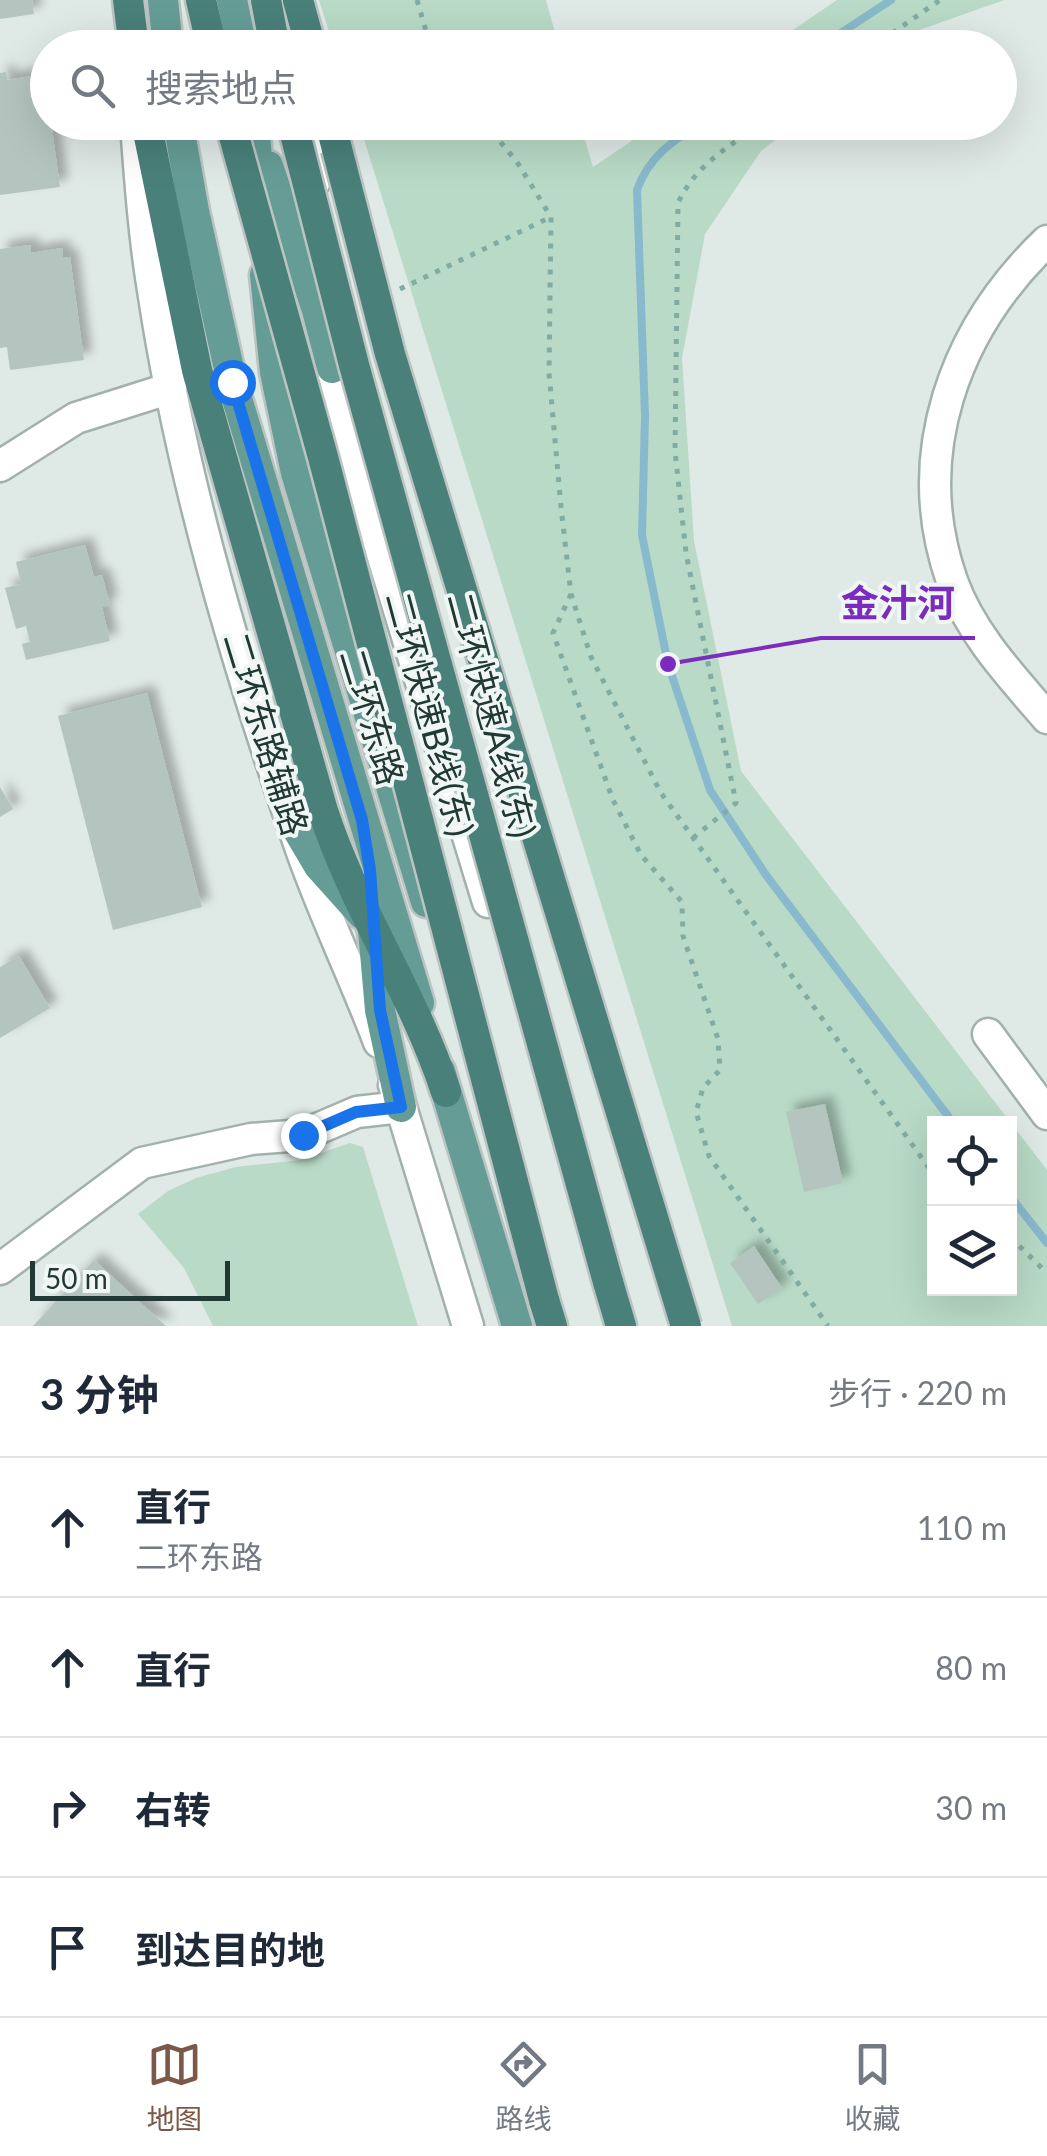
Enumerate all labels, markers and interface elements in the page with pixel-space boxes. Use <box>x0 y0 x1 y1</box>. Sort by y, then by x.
search box <box>30 30 1017 140</box>
icon: search <box>65 58 120 113</box>
text: 搜索地点 <box>145 64 297 110</box>
route start <box>210 360 256 406</box>
callout: 金汁河 <box>821 570 975 638</box>
text: 金汁河 <box>841 579 955 625</box>
street label: 二环快速B线(东) <box>378 587 484 840</box>
street label: 二环快速A线(东) <box>440 587 546 842</box>
street label: 二环东路辅路 <box>216 627 318 840</box>
street label: 二环东路 <box>332 643 413 790</box>
route end <box>281 1113 327 1159</box>
map controls <box>927 1116 1017 1296</box>
button: locate <box>927 1116 1017 1206</box>
button: layers <box>927 1206 1017 1296</box>
scale bar <box>30 1256 230 1300</box>
text: 50 m <box>45 1261 108 1295</box>
text: 3 分钟 <box>40 1369 159 1419</box>
text: 步行 · 220 m <box>828 1373 1007 1412</box>
text: 直行 <box>135 1483 211 1529</box>
icon: ahead <box>40 1500 95 1555</box>
text: 110 m <box>917 1508 1007 1547</box>
text: 二环东路 <box>135 1537 263 1576</box>
icon: ahead <box>40 1640 95 1695</box>
text: 直行 <box>135 1646 211 1692</box>
text: 80 m <box>935 1648 1007 1687</box>
icon: right <box>40 1780 95 1835</box>
text: 右转 <box>135 1786 211 1832</box>
text: 30 m <box>935 1788 1007 1827</box>
icon: arrive <box>40 1920 95 1975</box>
text: 到达目的地 <box>135 1926 325 1972</box>
tab: 地图 <box>146 2037 203 2137</box>
tab: 路线 <box>495 2037 552 2137</box>
tab: 收藏 <box>844 2037 901 2137</box>

